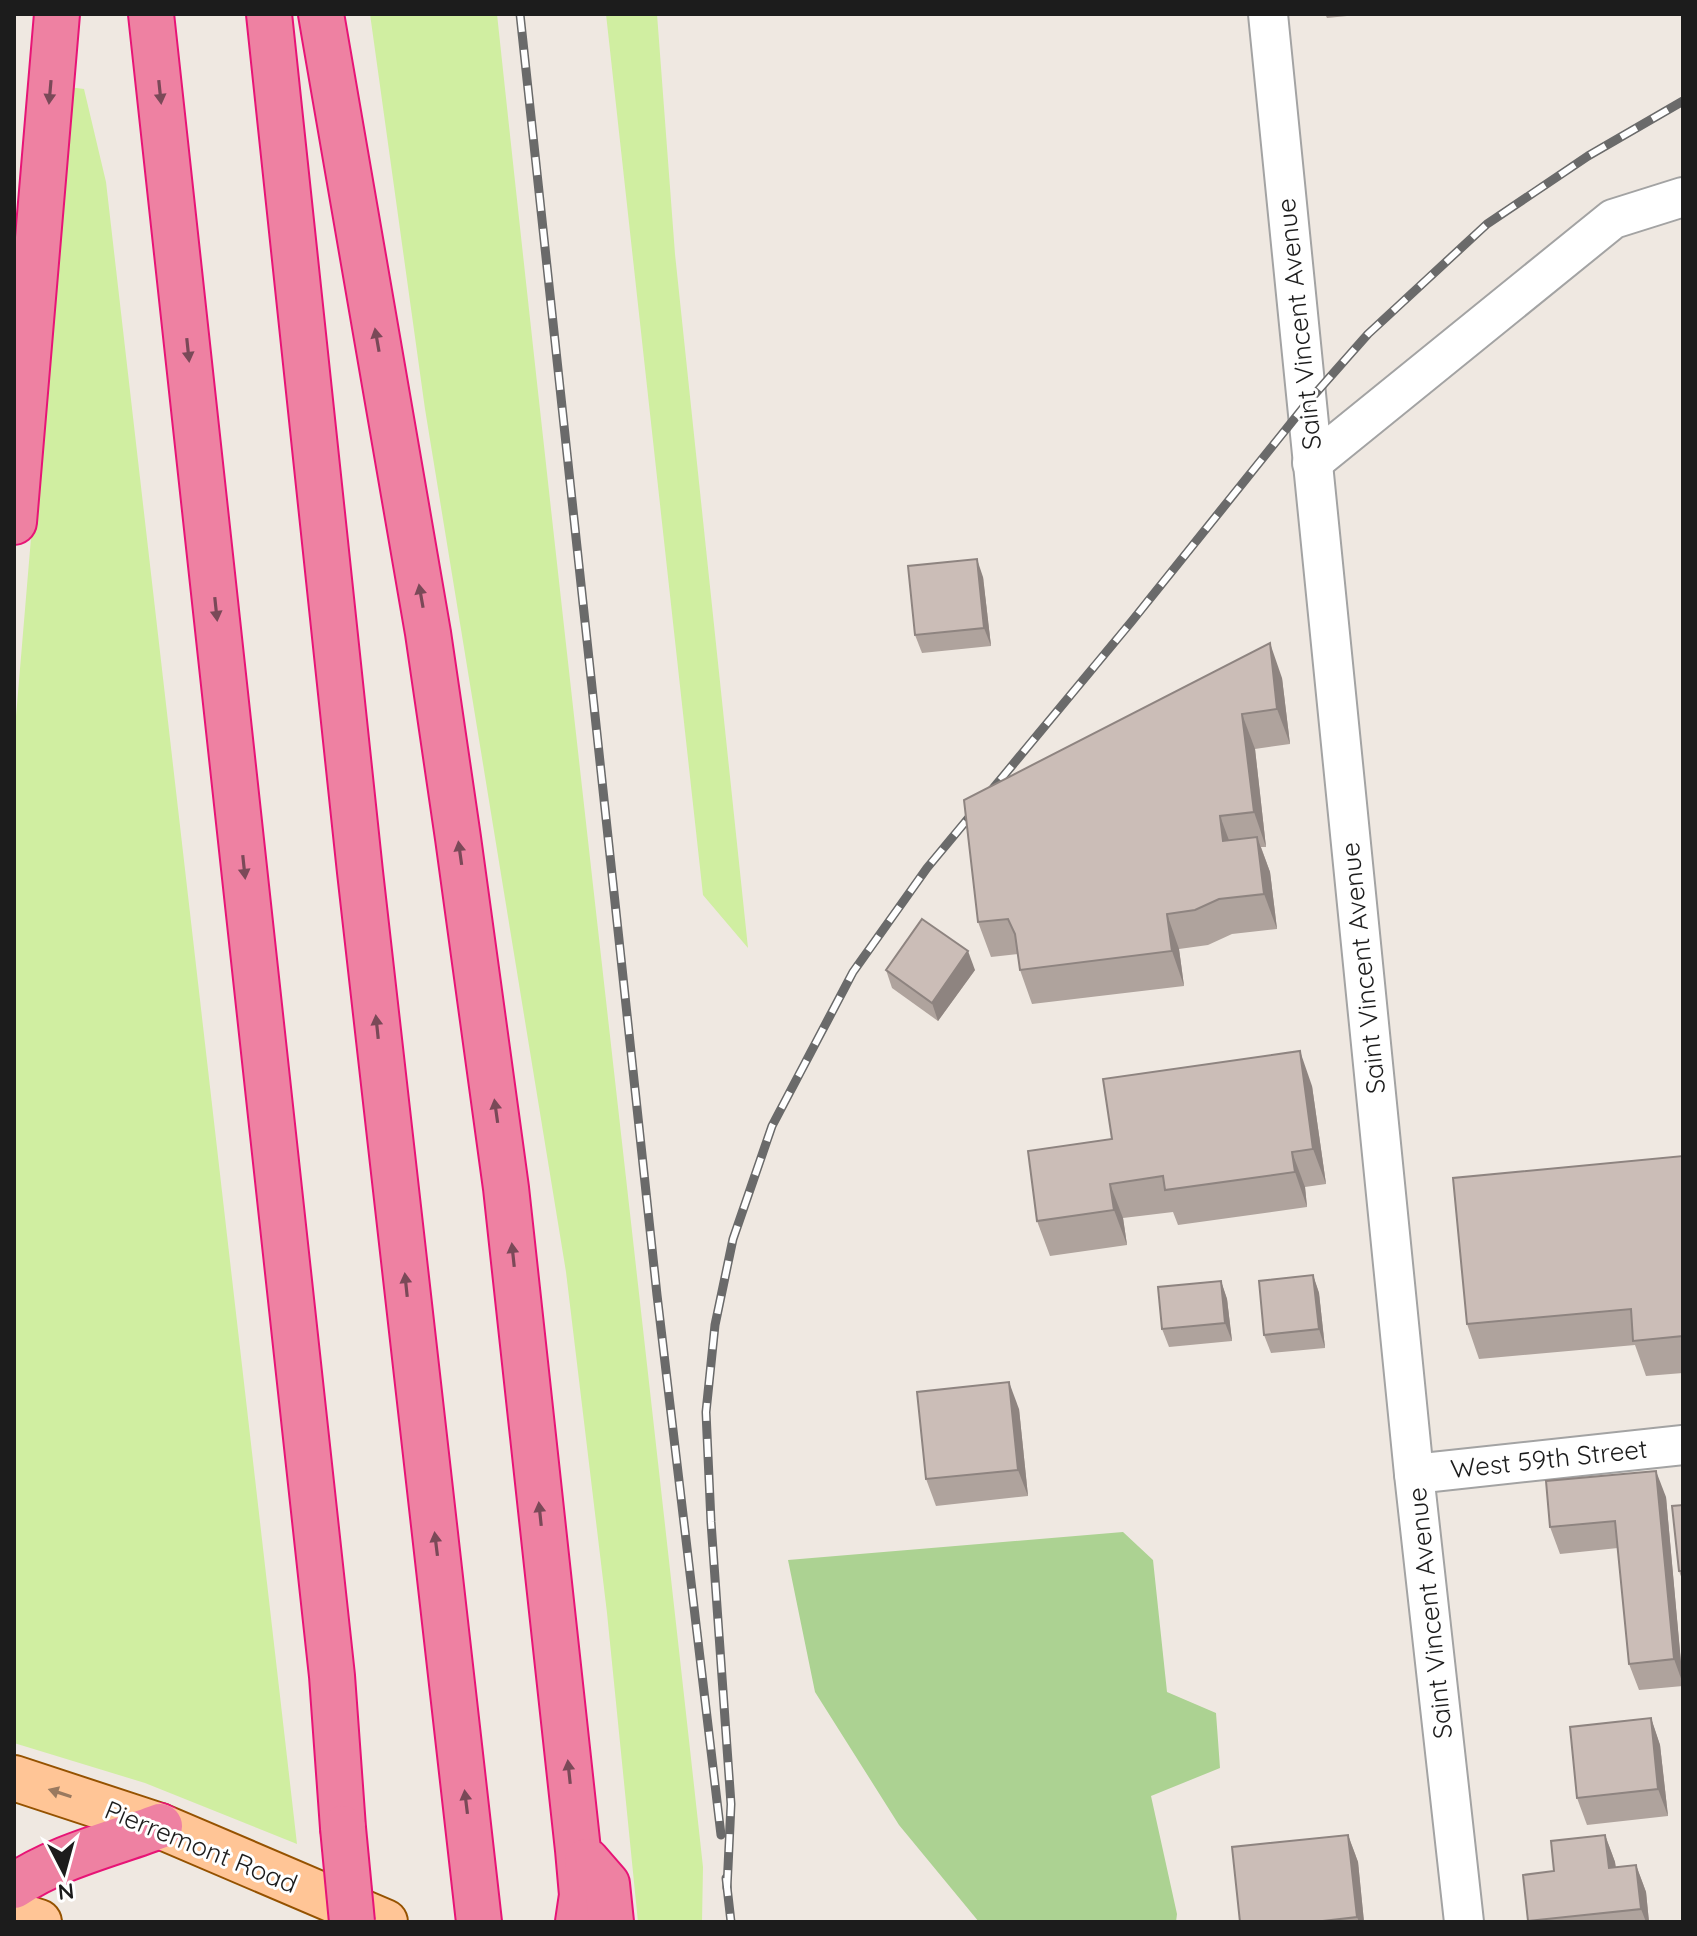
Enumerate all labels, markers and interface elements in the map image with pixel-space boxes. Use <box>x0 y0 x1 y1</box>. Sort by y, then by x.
one-way arrow <box>153 79 166 104</box>
one-way arrow <box>43 80 56 105</box>
street label: Saint Vincent Avenue <box>1269 197 1328 451</box>
one-way arrow <box>370 327 383 352</box>
one-way arrow <box>181 338 194 363</box>
one-way arrow <box>415 583 427 608</box>
one-way arrow <box>209 596 222 621</box>
one-way arrow <box>453 840 466 865</box>
street label: Saint Vincent Avenue <box>1333 841 1392 1095</box>
one-way arrow <box>238 855 251 880</box>
one-way arrow <box>371 1014 384 1039</box>
one-way arrow <box>489 1098 502 1123</box>
one-way arrow <box>506 1242 519 1267</box>
one-way arrow <box>400 1272 413 1297</box>
street label: West 59th Street <box>1449 1432 1649 1485</box>
street label: Saint Vincent Avenue <box>1400 1486 1459 1740</box>
one-way arrow <box>534 1501 547 1526</box>
one-way arrow <box>429 1531 442 1556</box>
one-way arrow <box>563 1759 576 1784</box>
one-way arrow <box>48 1787 72 1799</box>
one-way arrow <box>459 1789 472 1814</box>
street label: Pierremont Road <box>100 1793 302 1900</box>
north arrow <box>24 1832 104 1912</box>
text: N <box>57 1877 76 1907</box>

